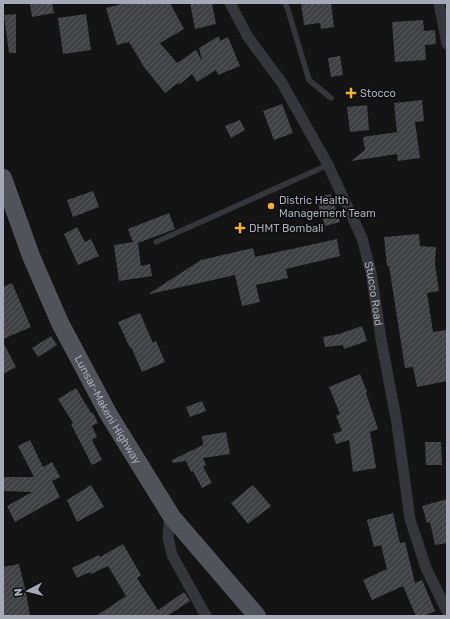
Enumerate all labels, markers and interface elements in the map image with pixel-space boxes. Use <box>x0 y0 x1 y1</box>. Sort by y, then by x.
marker: Stocco <box>345 87 357 99</box>
place label: Stocco <box>360 87 396 100</box>
place label: Distric Health Management Team <box>279 194 376 220</box>
marker: Distric Health Management Team <box>266 201 276 211</box>
marker: DHMT Bombali <box>234 222 246 234</box>
place label: DHMT Bombali <box>249 222 323 235</box>
street label: Stucco Road <box>361 260 385 327</box>
street label: Lunsar-Makeni Highway <box>72 353 144 467</box>
north arrow <box>8 571 48 611</box>
text: N <box>12 587 26 597</box>

